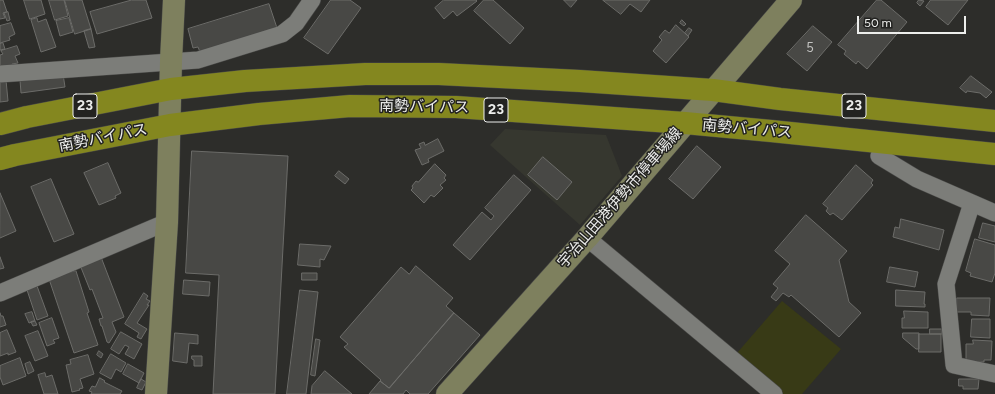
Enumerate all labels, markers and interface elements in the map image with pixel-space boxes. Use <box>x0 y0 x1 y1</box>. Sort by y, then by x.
scale bar <box>859 8 968 34</box>
text: 50 m <box>864 16 892 30</box>
house number: 5 <box>806 40 814 56</box>
road number: 23 <box>73 94 97 118</box>
road number: 23 <box>842 94 866 118</box>
street label: 南勢バイパス <box>379 97 469 117</box>
road number: 23 <box>484 98 508 122</box>
street label: 南勢バイパス <box>701 116 793 142</box>
street label: 南勢バイパス <box>57 121 149 155</box>
street label: 宇治山田港伊勢市停車場線 <box>554 124 686 272</box>

